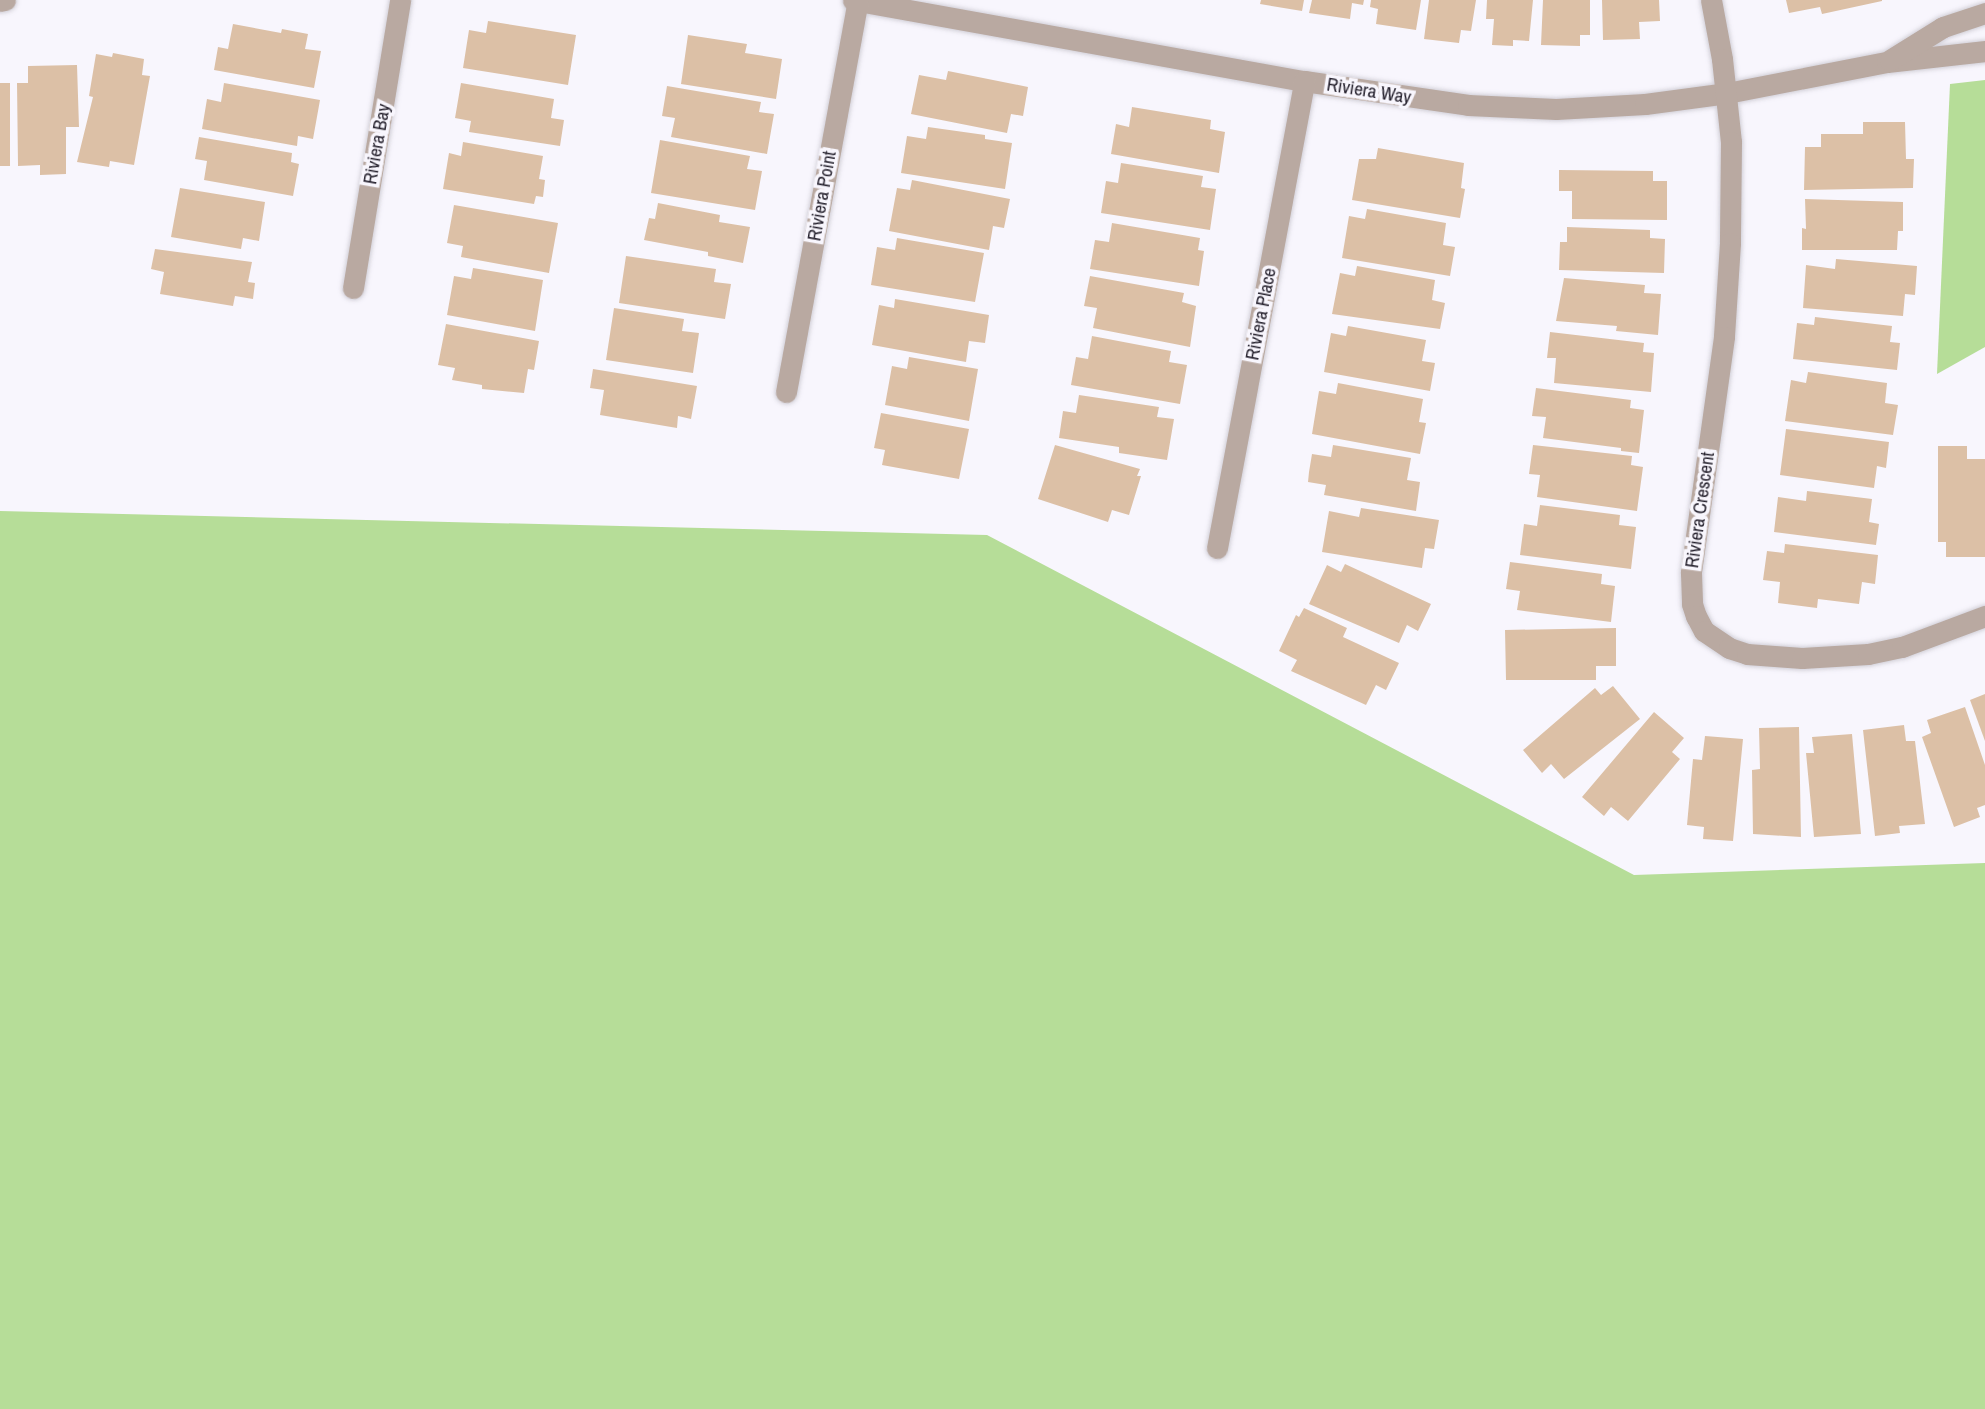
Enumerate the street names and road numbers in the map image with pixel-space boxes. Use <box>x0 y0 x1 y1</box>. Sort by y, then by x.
street label: Riviera Way <box>1325 73 1413 109</box>
street label: Riviera Bay <box>359 102 395 186</box>
street label: Riviera Point <box>803 149 841 243</box>
street label: Riviera Place <box>1241 266 1281 362</box>
street label: Riviera Crescent <box>1681 451 1719 569</box>

